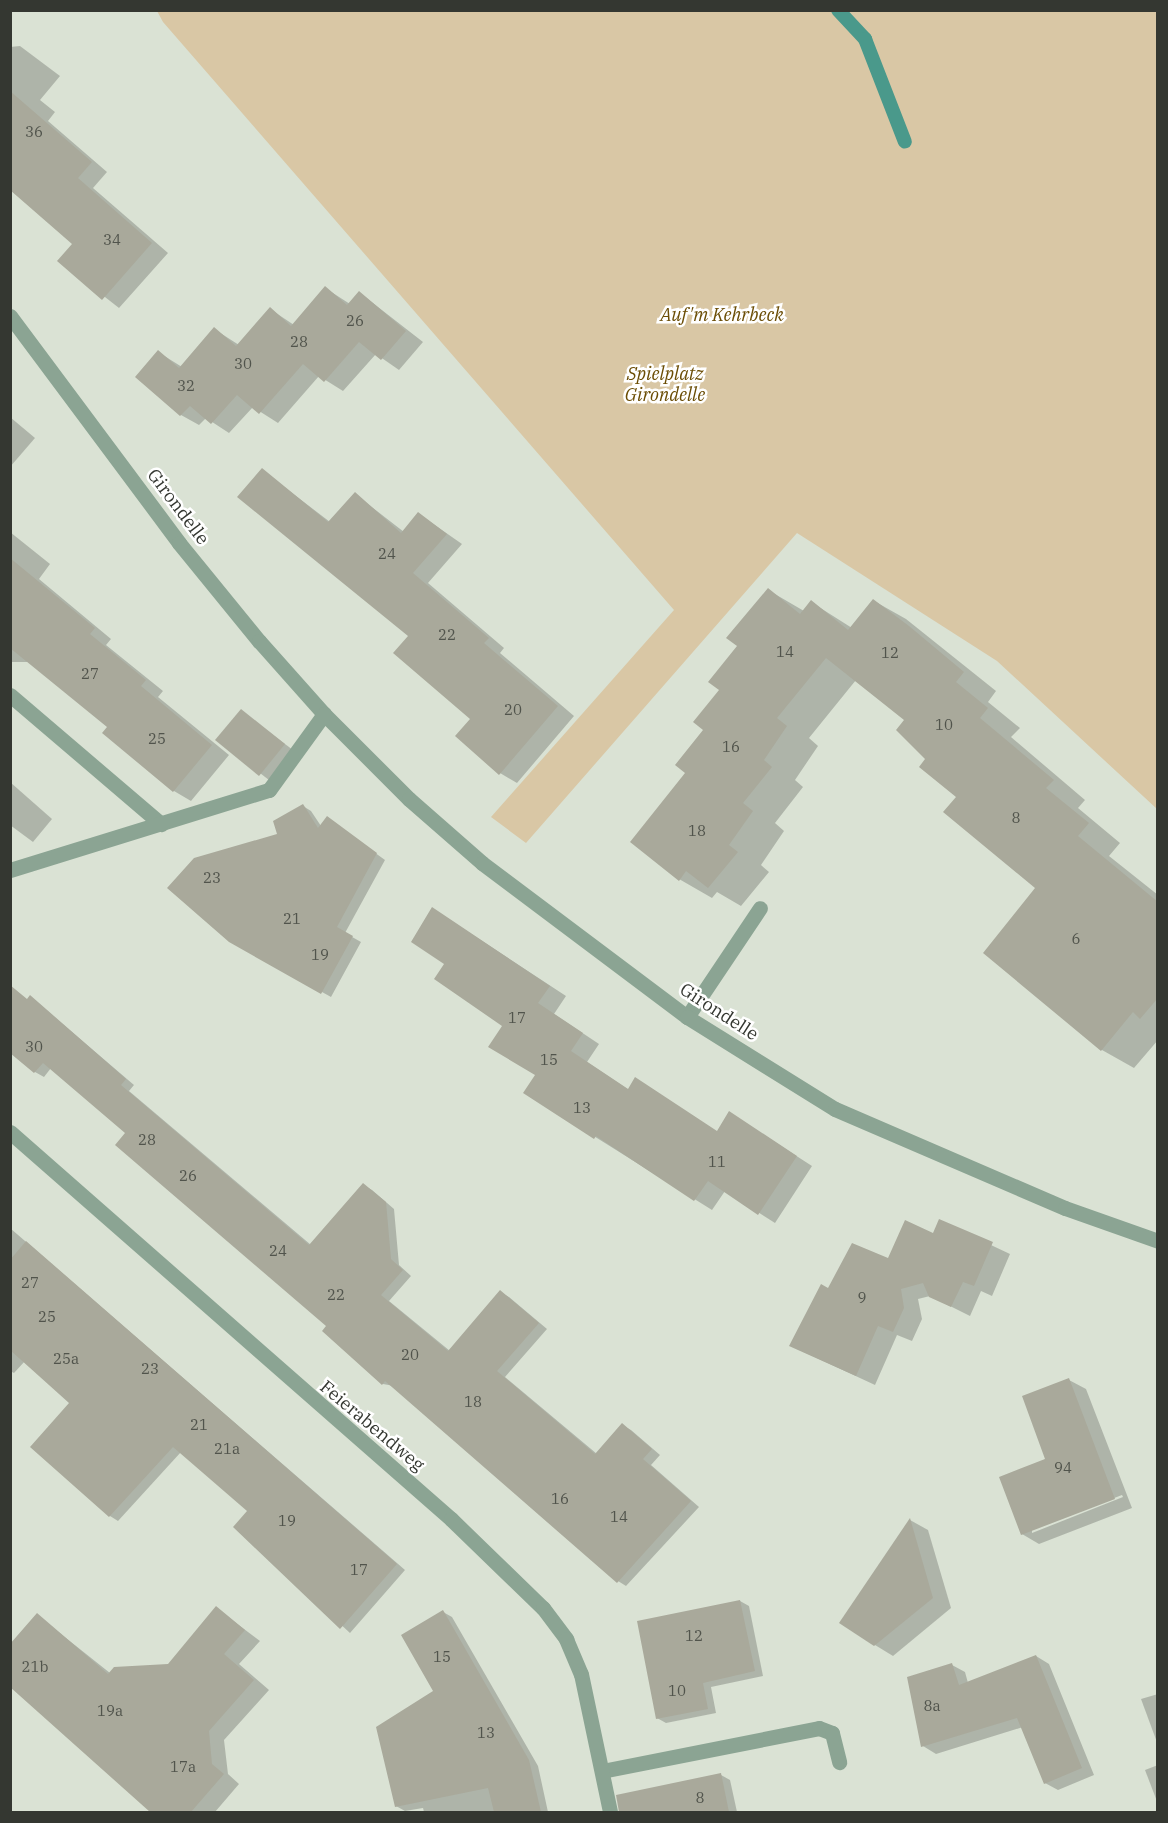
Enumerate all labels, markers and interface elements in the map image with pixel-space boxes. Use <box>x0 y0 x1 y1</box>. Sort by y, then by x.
house number: 36 <box>25 123 43 141</box>
house number: 34 <box>103 231 121 249</box>
park label: Auf'm Kehrbeck <box>660 304 784 326</box>
house number: 26 <box>346 312 364 330</box>
house number: 28 <box>290 333 308 351</box>
house number: 30 <box>234 355 252 373</box>
park label: Spielplatz Girondelle <box>625 364 705 406</box>
house number: 32 <box>177 377 195 395</box>
street label: Girondelle <box>142 465 214 549</box>
house number: 24 <box>378 545 396 563</box>
house number: 22 <box>438 626 456 644</box>
house number: 14 <box>776 643 794 661</box>
house number: 12 <box>881 644 899 662</box>
house number: 27 <box>81 665 99 683</box>
house number: 20 <box>504 701 522 719</box>
house number: 10 <box>935 716 953 734</box>
house number: 25 <box>148 730 166 748</box>
house number: 16 <box>722 738 740 756</box>
house number: 8 <box>1012 809 1020 827</box>
house number: 18 <box>688 822 706 840</box>
house number: 23 <box>203 869 221 887</box>
house number: 21 <box>283 910 301 928</box>
house number: 6 <box>1072 930 1080 948</box>
house number: 19 <box>311 946 329 964</box>
street label: Girondelle <box>676 979 762 1045</box>
house number: 17 <box>508 1009 526 1027</box>
house number: 30 <box>25 1038 43 1056</box>
house number: 15 <box>540 1051 558 1069</box>
house number: 13 <box>573 1099 591 1117</box>
house number: 28 <box>138 1131 156 1149</box>
house number: 11 <box>708 1153 726 1171</box>
house number: 26 <box>179 1167 197 1185</box>
house number: 24 <box>269 1242 287 1260</box>
house number: 27 <box>21 1274 39 1292</box>
house number: 22 <box>327 1286 345 1304</box>
house number: 9 <box>858 1289 866 1307</box>
house number: 25 <box>38 1308 56 1326</box>
house number: 20 <box>401 1346 419 1364</box>
house number: 25a <box>53 1350 79 1368</box>
house number: 23 <box>141 1360 159 1378</box>
street label: Feierabendweg <box>315 1376 429 1476</box>
house number: 18 <box>464 1393 482 1411</box>
house number: 21 <box>190 1416 208 1434</box>
house number: 21a <box>214 1440 240 1458</box>
house number: 94 <box>1054 1459 1072 1477</box>
house number: 16 <box>551 1490 569 1508</box>
house number: 14 <box>610 1508 628 1526</box>
house number: 19 <box>278 1512 296 1530</box>
house number: 17 <box>350 1561 368 1579</box>
house number: 12 <box>685 1627 703 1645</box>
house number: 15 <box>433 1648 451 1666</box>
house number: 21b <box>22 1658 48 1676</box>
house number: 10 <box>668 1682 686 1700</box>
house number: 8a <box>923 1697 941 1715</box>
house number: 19a <box>97 1702 123 1720</box>
house number: 13 <box>477 1724 495 1742</box>
house number: 17a <box>170 1758 196 1776</box>
house number: 8 <box>696 1789 704 1807</box>

